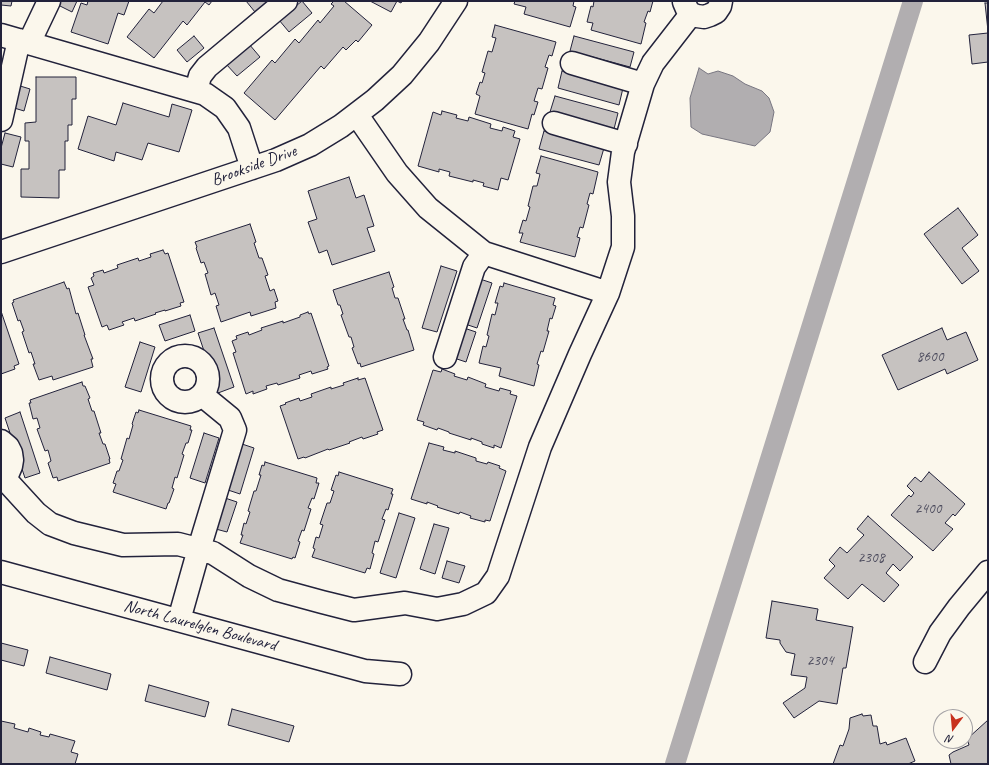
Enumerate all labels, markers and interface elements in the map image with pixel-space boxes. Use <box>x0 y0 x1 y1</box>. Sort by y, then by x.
street label: Brookside Drive <box>209 141 299 191</box>
house number: 8600 <box>917 348 943 366</box>
house number: 2400 <box>915 500 941 518</box>
house number: 2308 <box>858 549 884 567</box>
street label: North Laurelglen Boulevard <box>122 596 278 656</box>
house number: 2304 <box>807 652 833 670</box>
north arrow <box>933 709 973 749</box>
text: N <box>945 732 955 747</box>

